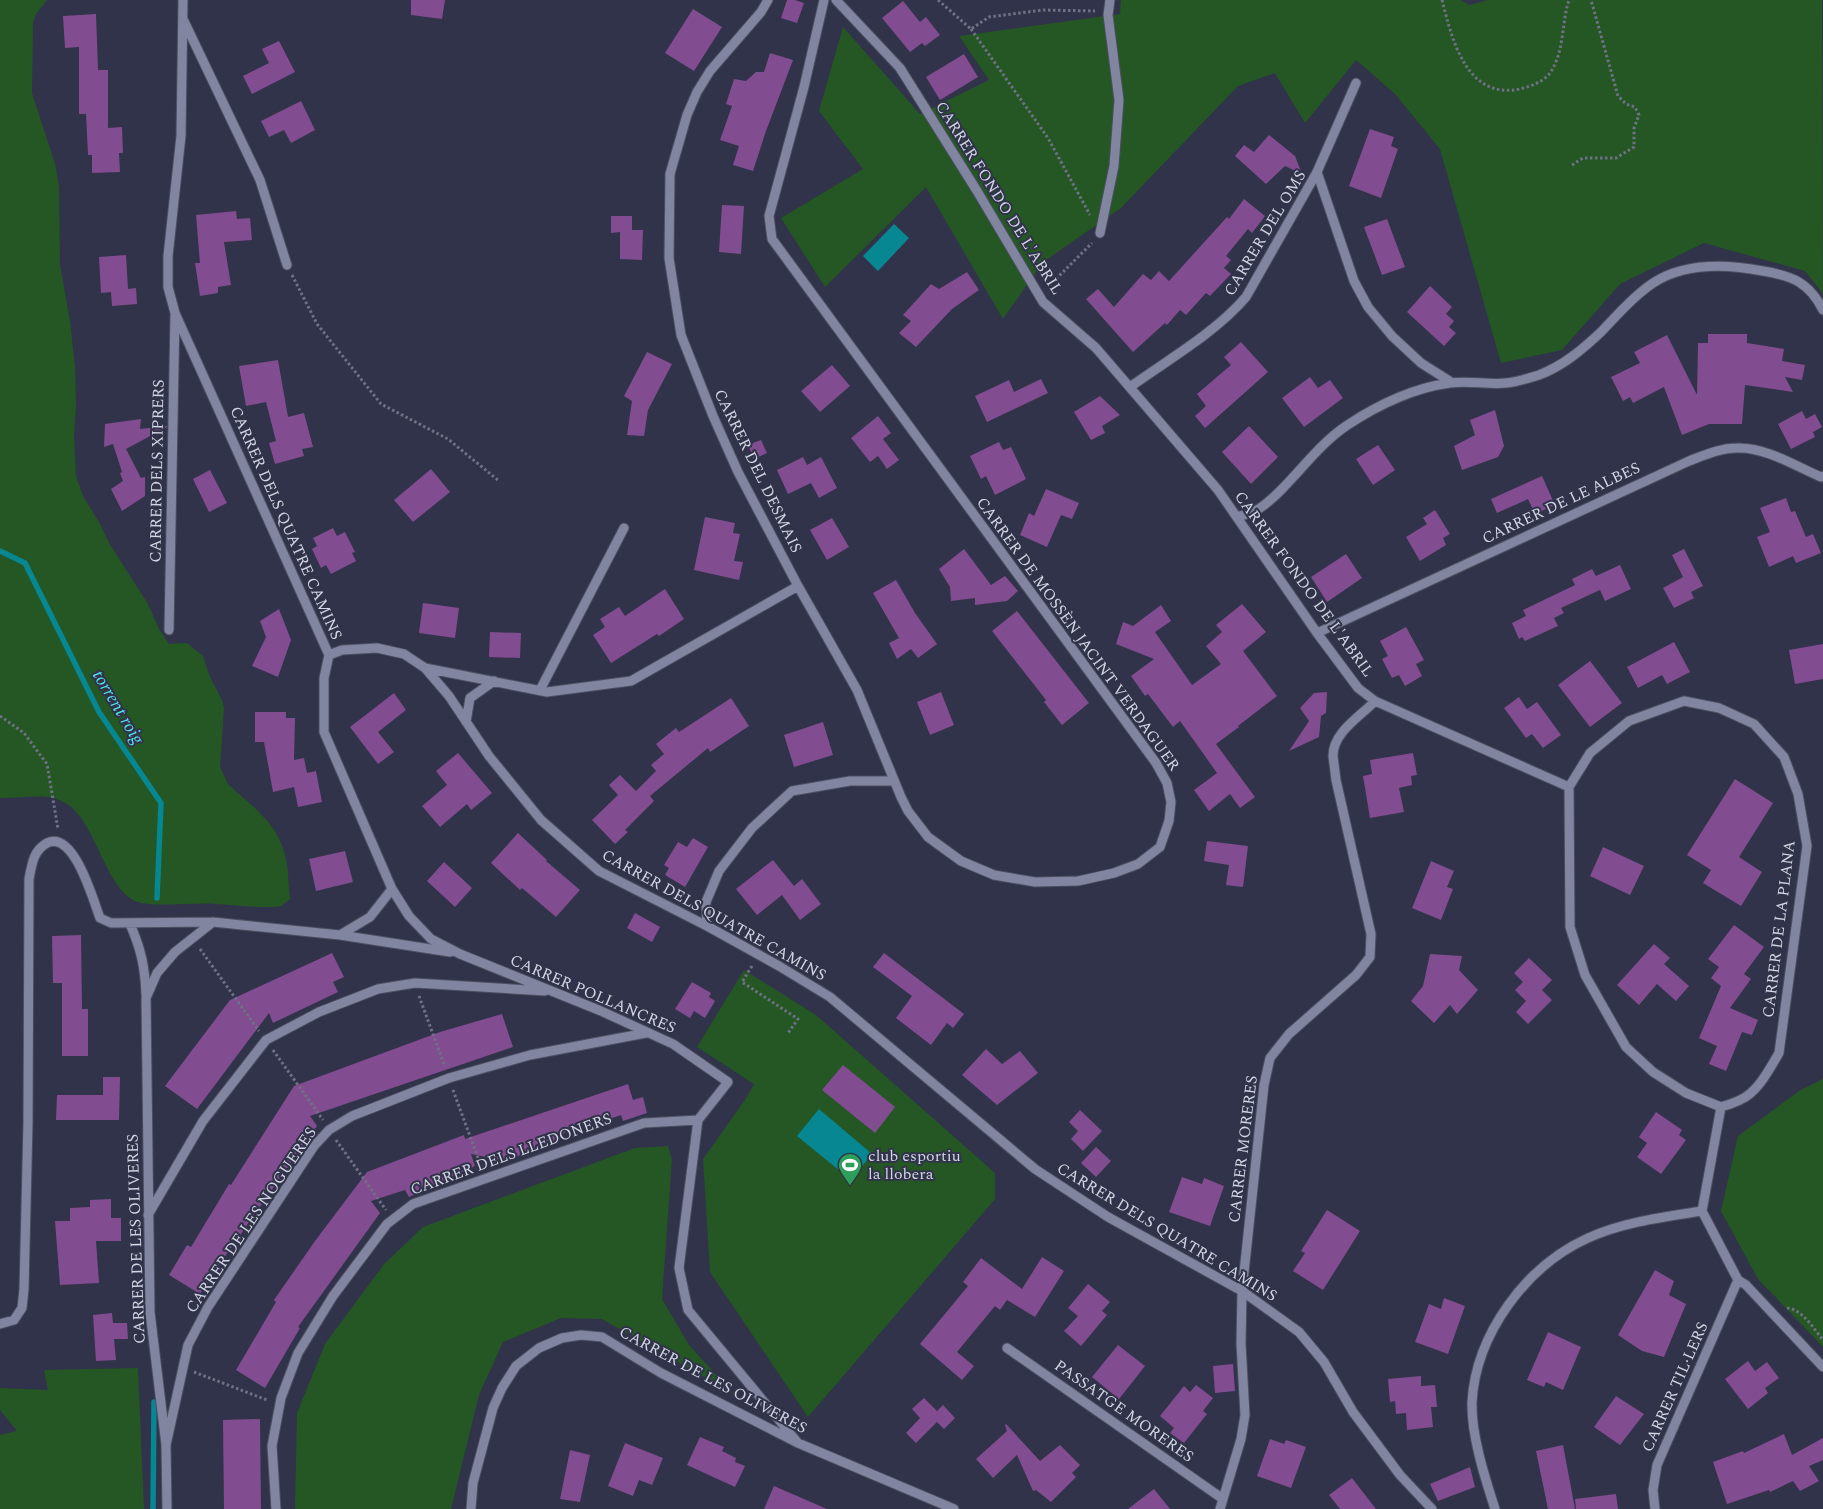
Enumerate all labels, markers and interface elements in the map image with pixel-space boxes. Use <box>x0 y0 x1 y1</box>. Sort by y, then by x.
street label: CARRER FONDO DE L'ABRIL <box>929 96 1069 300</box>
street label: CARRER DEL OMS <box>1218 165 1312 301</box>
street label: CARRER DELS XIPRERS <box>143 379 171 563</box>
street label: CARRER DEL DESMAIS <box>708 385 808 557</box>
street label: CARRER DELS QUATRE CAMINS <box>223 402 349 644</box>
street label: CARRER DE LE ALBES <box>1478 456 1644 550</box>
street label: CARRER FONDO DE L'ABRIL <box>1228 486 1380 682</box>
street label: CARRER DE MOSSÈN JACINT VERDAGUER <box>970 492 1186 776</box>
water label: torrent roig <box>85 665 151 750</box>
street label: CARRER DE LA PLANA <box>1756 839 1802 1019</box>
street label: CARRER DELS QUATRE CAMINS <box>597 843 831 987</box>
street label: CARRER POLLANCRES <box>506 948 680 1040</box>
street label: CARRER MORERES <box>1222 1074 1264 1224</box>
street label: CARRER DELS LLEDONERS <box>407 1106 615 1202</box>
street label: CARRER DE LES NOGUERES <box>180 1122 322 1318</box>
street label: CARRER DE LES OLIVERES <box>120 1134 152 1344</box>
place label: club esportiu la llobera <box>868 1144 961 1186</box>
sports icon: club esportiu la llobera <box>837 1152 863 1186</box>
street label: CARRER DELS QUATRE CAMINS <box>1052 1156 1282 1308</box>
street label: CARRER TIL·LERS <box>1636 1318 1714 1456</box>
street label: CARRER DE LES OLIVERES <box>615 1320 811 1440</box>
street label: PASSATGE MORERES <box>1049 1354 1199 1468</box>

